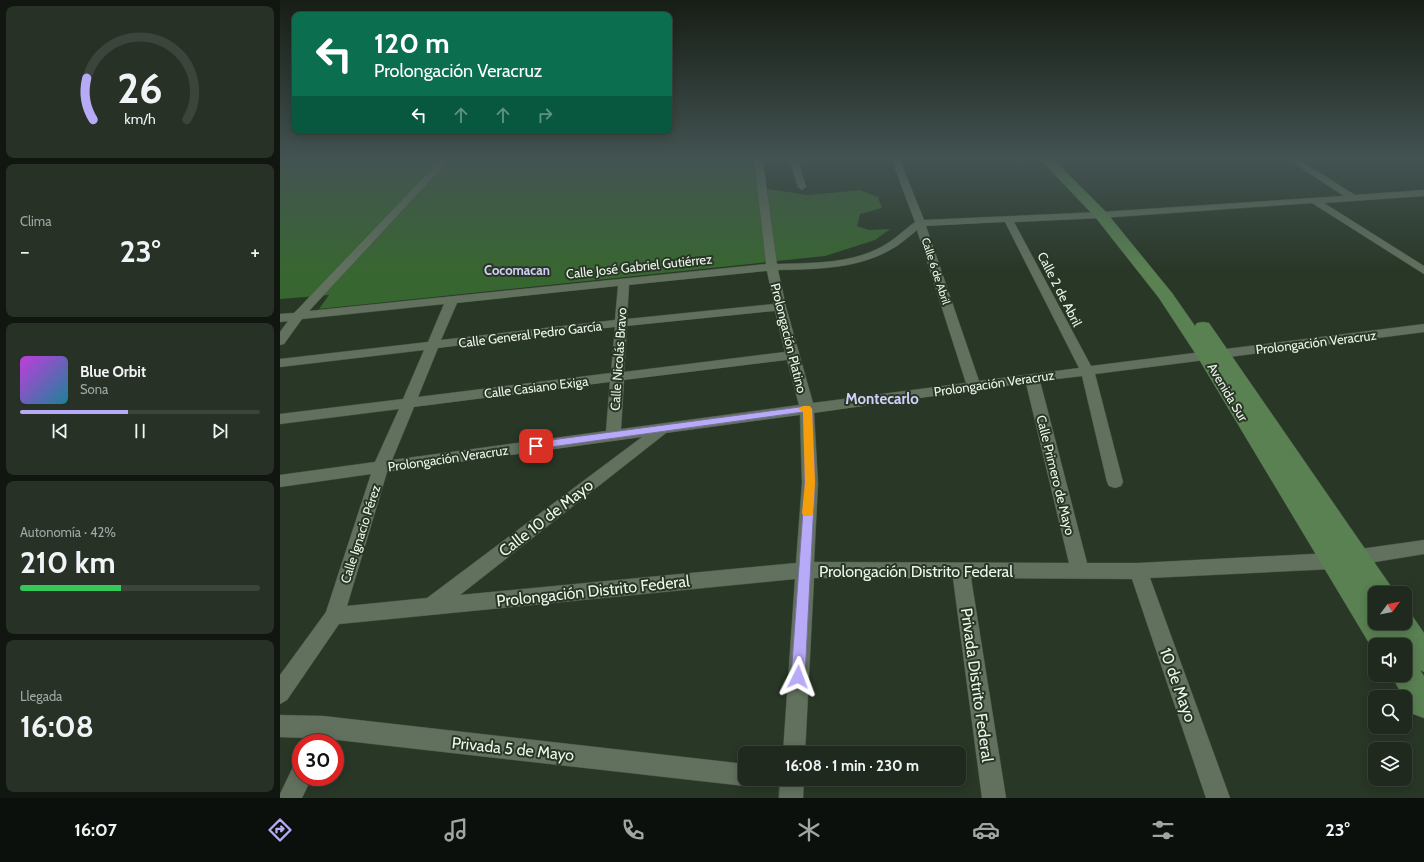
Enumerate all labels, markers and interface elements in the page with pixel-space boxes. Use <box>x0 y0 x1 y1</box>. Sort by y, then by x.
text: 120 m <box>374 26 450 60</box>
icon: left <box>308 28 360 80</box>
text: Prolongación Veracruz <box>374 60 542 82</box>
text: 26 <box>117 63 163 113</box>
icon: left <box>408 104 430 126</box>
icon: ahead <box>450 104 472 126</box>
icon: ahead <box>492 104 514 126</box>
icon: right <box>534 104 556 126</box>
text: km/h <box>124 110 156 128</box>
text: Clima <box>20 213 51 229</box>
text: 23° <box>120 233 160 270</box>
street label: Calle 6 de Abril <box>919 236 954 307</box>
text: − <box>20 238 30 265</box>
text: + <box>250 238 260 265</box>
street label: Calle 2 de Abril <box>1034 249 1086 329</box>
street label: Calle José Gabriel Gutiérrez <box>565 250 713 282</box>
district label: Cocomacan <box>484 262 550 278</box>
street label: Prolongación Platino <box>768 281 810 395</box>
street label: Calle Nicolás Bravo <box>606 307 630 411</box>
street label: Calle General Pedro García <box>457 317 603 351</box>
street label: Prolongación Veracruz <box>1255 327 1377 357</box>
street label: Avenida Sur <box>1204 360 1252 425</box>
text: Blue Orbit <box>80 363 146 381</box>
street label: Prolongación Veracruz <box>933 367 1055 399</box>
street label: Calle Casiano Exiga <box>483 373 590 401</box>
text: Sona <box>80 381 108 397</box>
district label: Montecarlo <box>845 390 919 408</box>
street label: Calle Primero de Mayo <box>1033 413 1079 537</box>
icon: previous <box>49 420 71 442</box>
icon: pause <box>129 420 151 442</box>
icon: next <box>209 420 231 442</box>
pin <box>519 429 553 463</box>
icon: arrive <box>525 435 547 457</box>
street label: Prolongación Veracruz <box>387 442 509 474</box>
street label: Calle 10 de Mayo <box>495 475 597 561</box>
street label: Calle Ignacio Pérez <box>337 483 383 585</box>
text: Autonomía · 42% <box>20 524 116 540</box>
text: 210 km <box>20 544 116 581</box>
street label: Prolongación Distrito Federal <box>819 562 1013 581</box>
street label: Prolongación Distrito Federal <box>495 571 691 611</box>
north arrow <box>1368 586 1412 630</box>
map controls <box>1368 586 1412 786</box>
street label: Privada Distrito Federal <box>957 607 997 764</box>
button: sound <box>1368 638 1412 682</box>
street label: 10 de Mayo <box>1156 645 1200 725</box>
position arrow <box>777 656 819 698</box>
text: Llegada <box>20 688 62 704</box>
button: search <box>1368 690 1412 734</box>
text: 16:08 <box>20 708 94 745</box>
street label: Privada 5 de Mayo <box>451 733 575 765</box>
speed limit sign: 30 <box>292 734 344 786</box>
button: layers <box>1368 742 1412 786</box>
text: 16:08 · 1 min · 230 m <box>785 757 919 775</box>
icon: directions <box>266 816 294 844</box>
icon: music <box>442 816 470 844</box>
icon: phone <box>619 816 647 844</box>
icon: climate <box>795 816 823 844</box>
icon: car <box>972 816 1000 844</box>
icon: filters <box>1149 816 1177 844</box>
text: 16:07 <box>74 819 117 841</box>
text: 23° <box>1325 819 1350 841</box>

